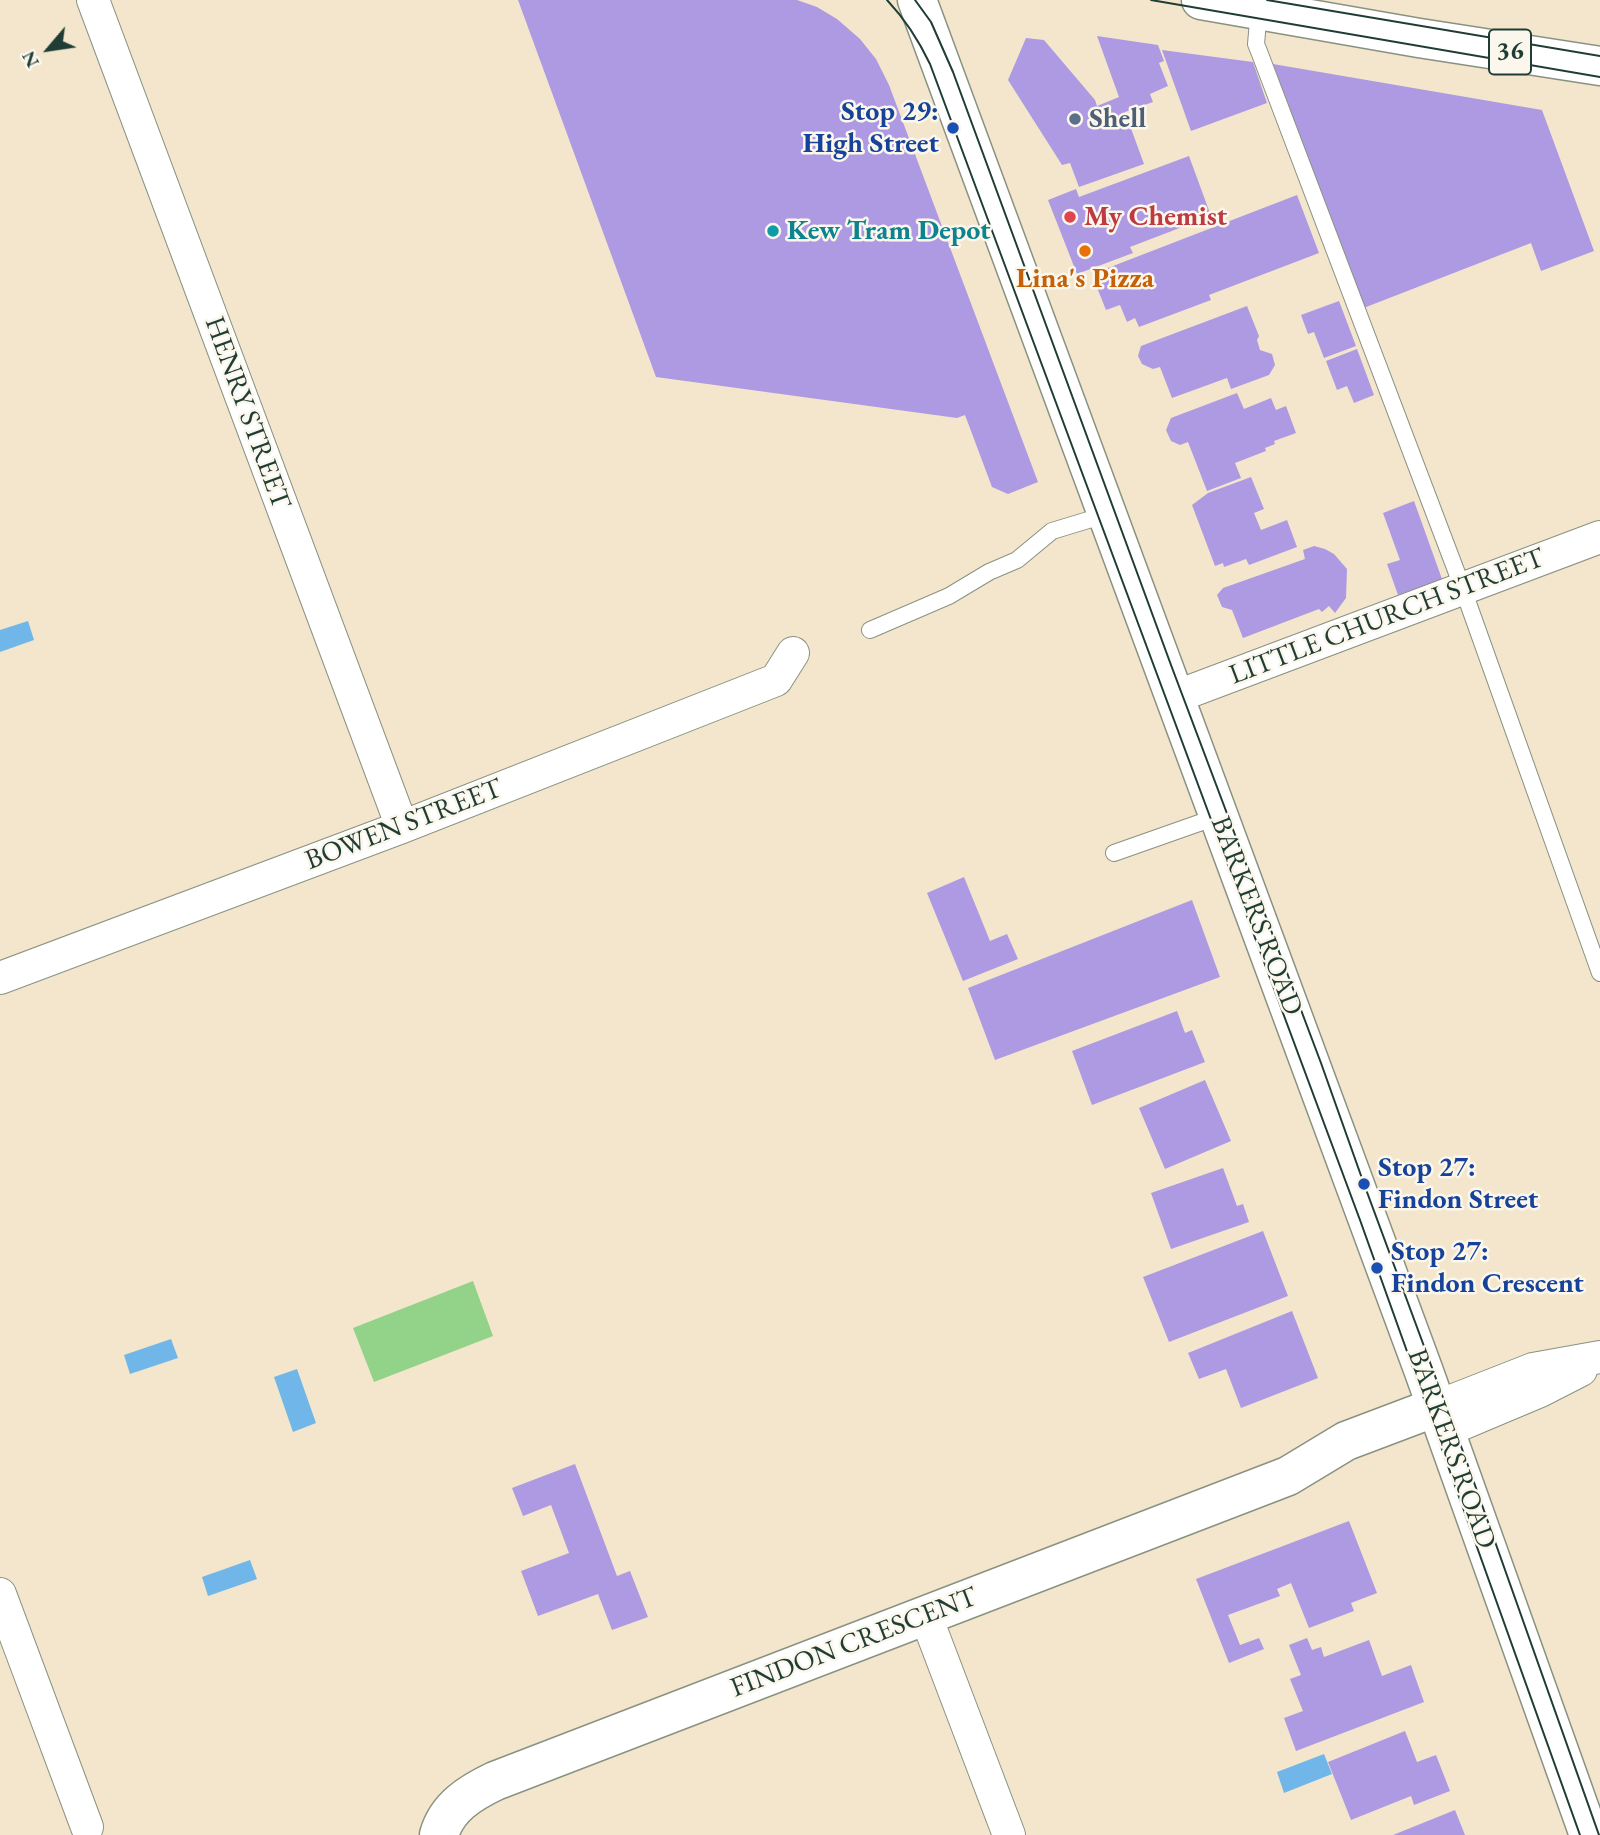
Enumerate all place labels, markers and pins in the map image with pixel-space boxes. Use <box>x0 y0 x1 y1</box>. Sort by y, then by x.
place label: Stop 29: High Street <box>803 95 939 161</box>
place label: Shell <box>1089 102 1146 136</box>
marker: Shell <box>1067 111 1083 127</box>
marker: Stop 29: High Street <box>945 120 961 136</box>
place label: My Chemist <box>1084 200 1227 234</box>
marker: My Chemist <box>1062 209 1078 225</box>
place label: Kew Tram Depot <box>787 214 991 248</box>
marker: Kew Tram Depot <box>765 223 781 239</box>
marker: Lina's Pizza <box>1077 243 1093 259</box>
place label: Lina's Pizza <box>1016 262 1154 296</box>
place label: Stop 27: Findon Street <box>1378 1151 1538 1217</box>
marker: Stop 27: Findon Street <box>1356 1176 1372 1192</box>
place label: Stop 27: Findon Crescent <box>1391 1235 1584 1301</box>
marker: Stop 27: Findon Crescent <box>1369 1260 1385 1276</box>

